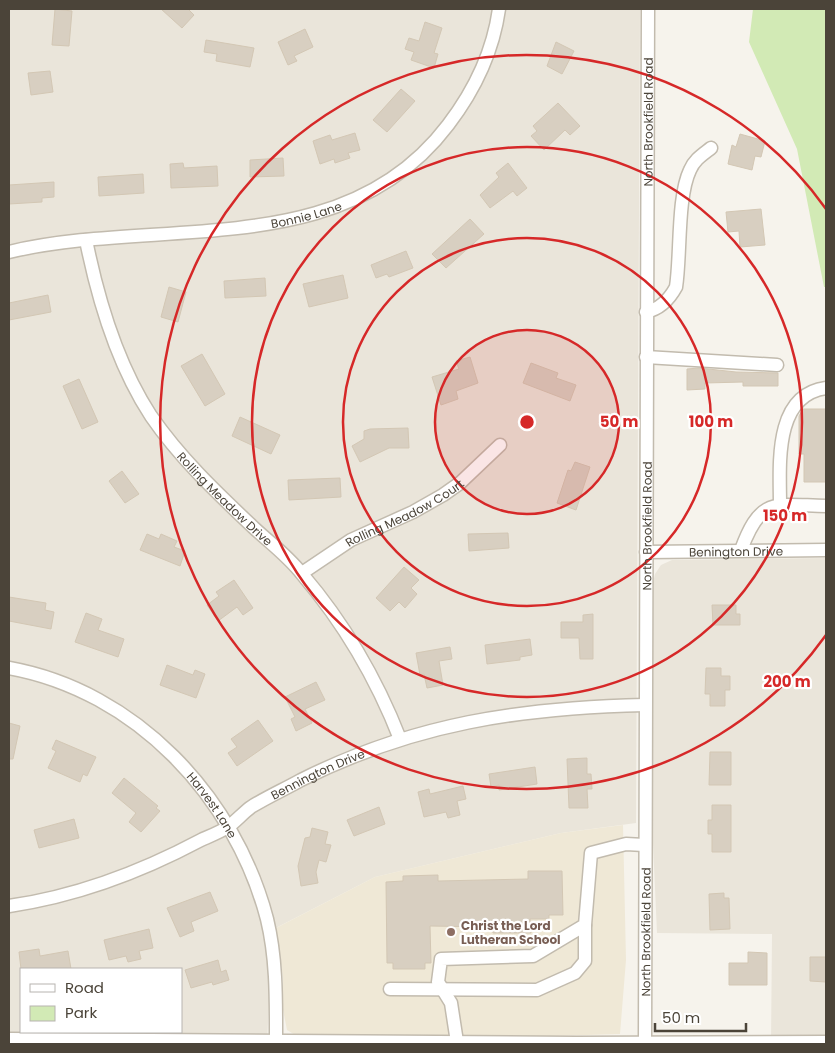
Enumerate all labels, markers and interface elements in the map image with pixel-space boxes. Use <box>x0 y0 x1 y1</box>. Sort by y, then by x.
street label: North Brookfield Road <box>639 57 656 187</box>
street label: Bonnie Lane <box>269 197 344 232</box>
text: 50 m <box>600 411 638 432</box>
text: 100 m <box>689 411 733 432</box>
centre of rings <box>518 413 536 431</box>
street label: Rolling Meadow Drive <box>174 448 277 549</box>
street label: North Brookfield Road <box>638 461 655 591</box>
street label: Rolling Meadow Court <box>342 475 467 550</box>
text: 150 m <box>763 505 807 526</box>
street label: Benington Drive <box>689 542 783 560</box>
text: 200 m <box>763 671 811 692</box>
street label: Bennington Drive <box>268 744 367 803</box>
street label: Harvest Lane <box>183 768 241 841</box>
street label: North Brookfield Road <box>637 867 654 997</box>
place label: Christ the Lord Lutheran School <box>461 917 561 948</box>
marker: Christ the Lord Lutheran School <box>445 926 457 938</box>
legend <box>20 968 182 1033</box>
text: Road <box>65 977 104 998</box>
scale bar <box>655 1000 746 1032</box>
text: Park <box>65 1002 97 1023</box>
text: 50 m <box>662 1007 700 1028</box>

